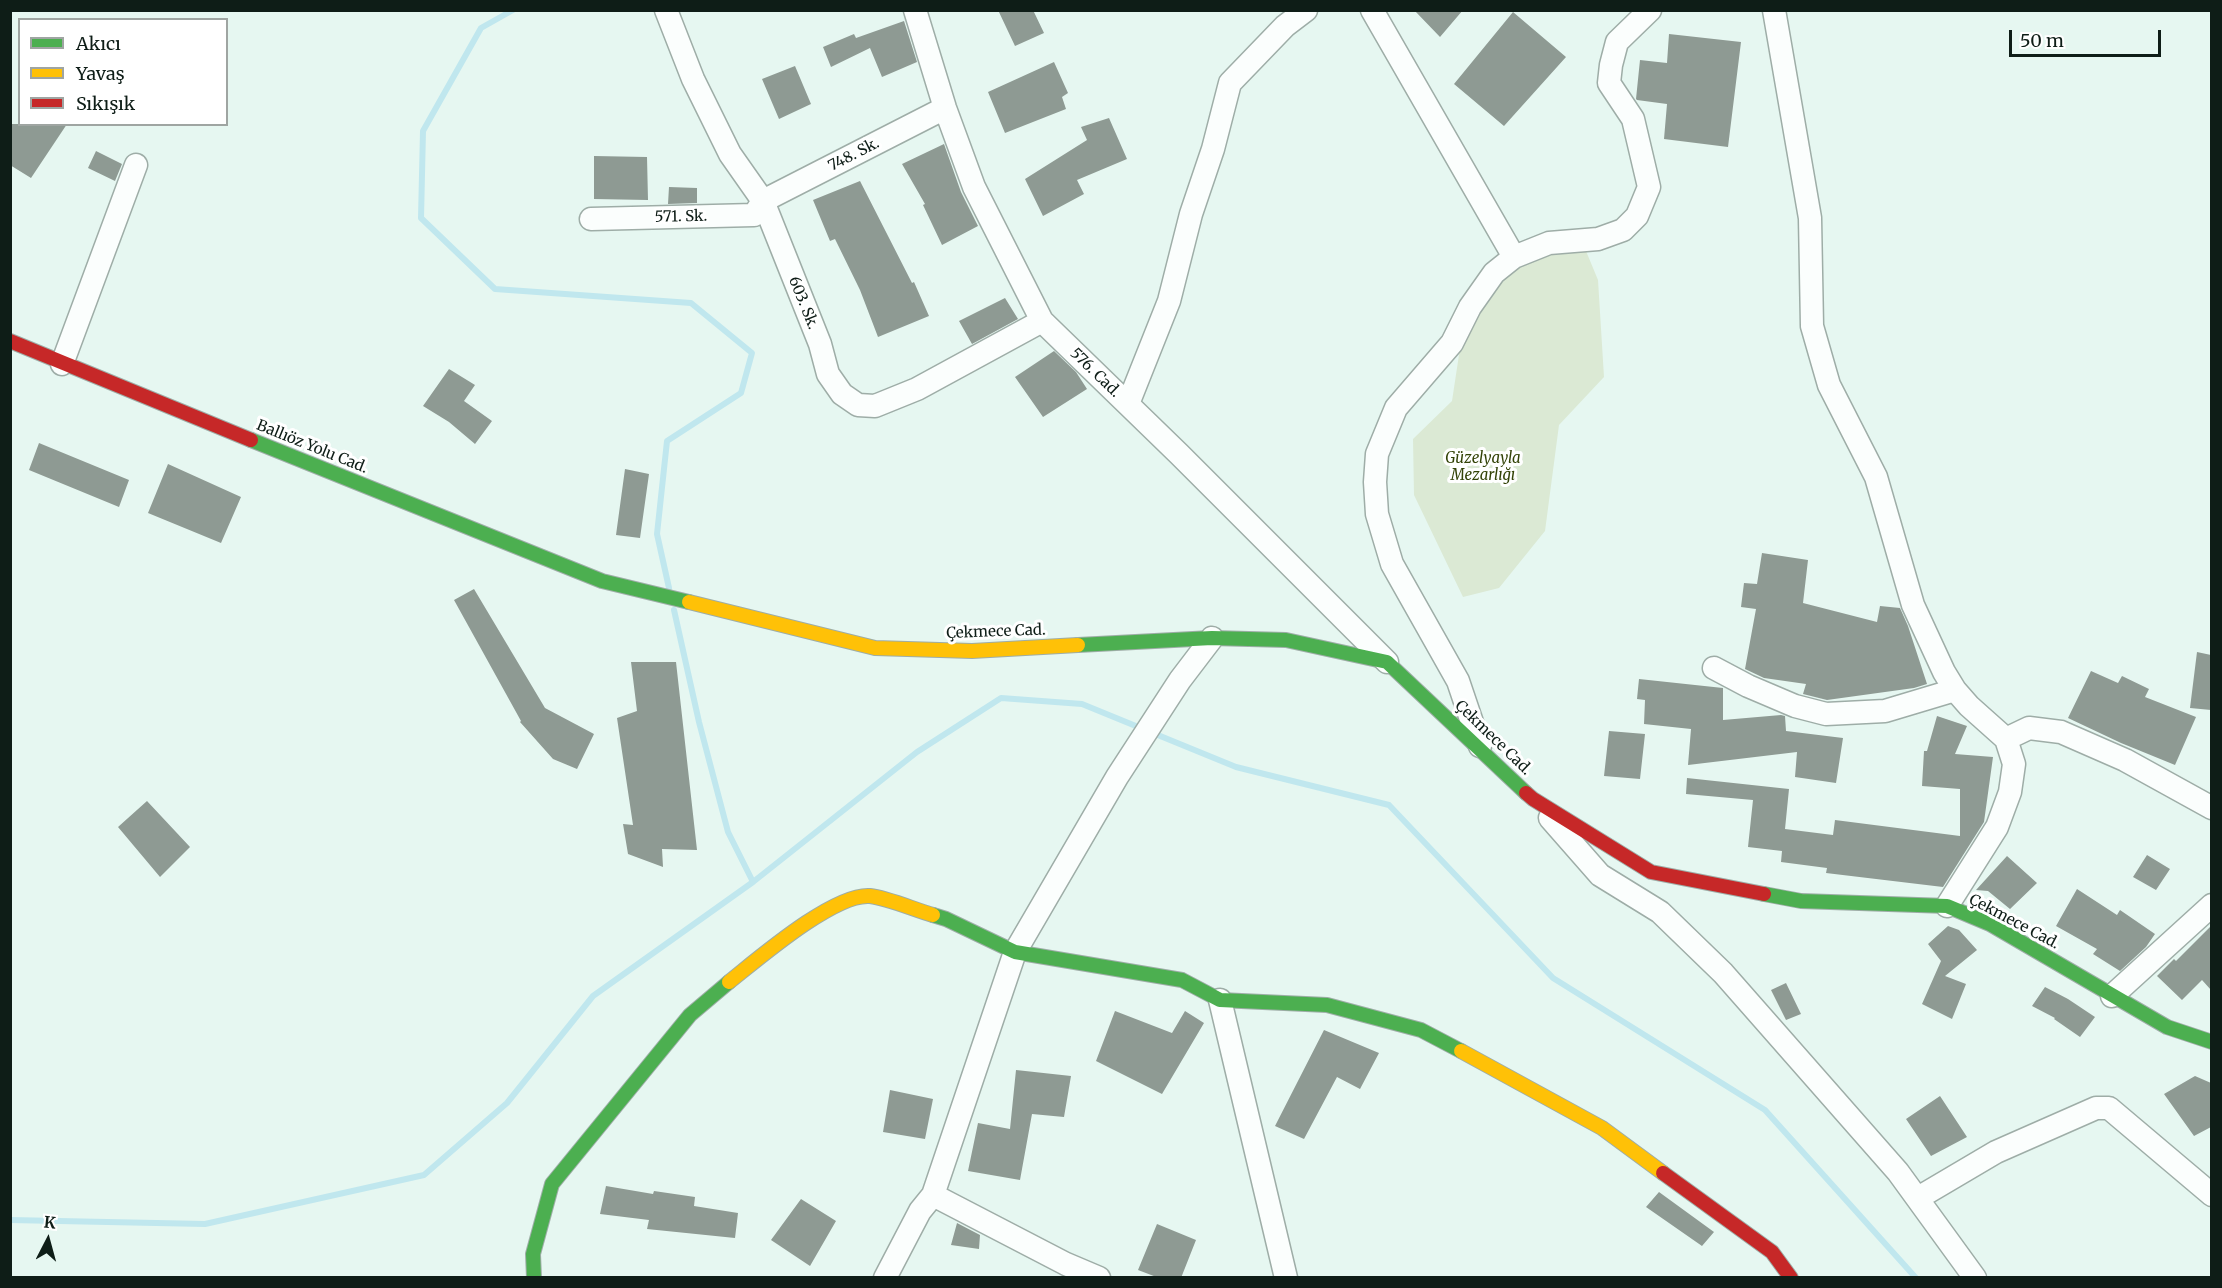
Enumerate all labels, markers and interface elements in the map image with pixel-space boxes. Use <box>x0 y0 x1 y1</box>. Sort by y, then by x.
legend <box>18 18 228 126</box>
scale bar <box>2012 18 2164 56</box>
text: 50 m <box>2020 29 2064 52</box>
text: Akıcı <box>76 32 121 55</box>
text: Yavaş <box>76 62 124 85</box>
text: Sıkışık <box>76 92 135 115</box>
street label: 748. Sk. <box>826 135 882 175</box>
street label: 571. Sk. <box>655 208 707 226</box>
street label: 603. Sk. <box>784 274 822 332</box>
street label: 576. Cad. <box>1066 345 1124 401</box>
street label: Ballıöz Yolu Cad. <box>254 416 370 478</box>
park label: Güzelyayla Mezarlığı <box>1445 450 1521 485</box>
street label: Çekmece Cad. <box>946 621 1046 643</box>
street label: Çekmece Cad. <box>1451 697 1535 779</box>
street label: Çekmece Cad. <box>1966 891 2062 953</box>
north arrow <box>18 1210 78 1270</box>
text: K <box>43 1212 57 1233</box>

